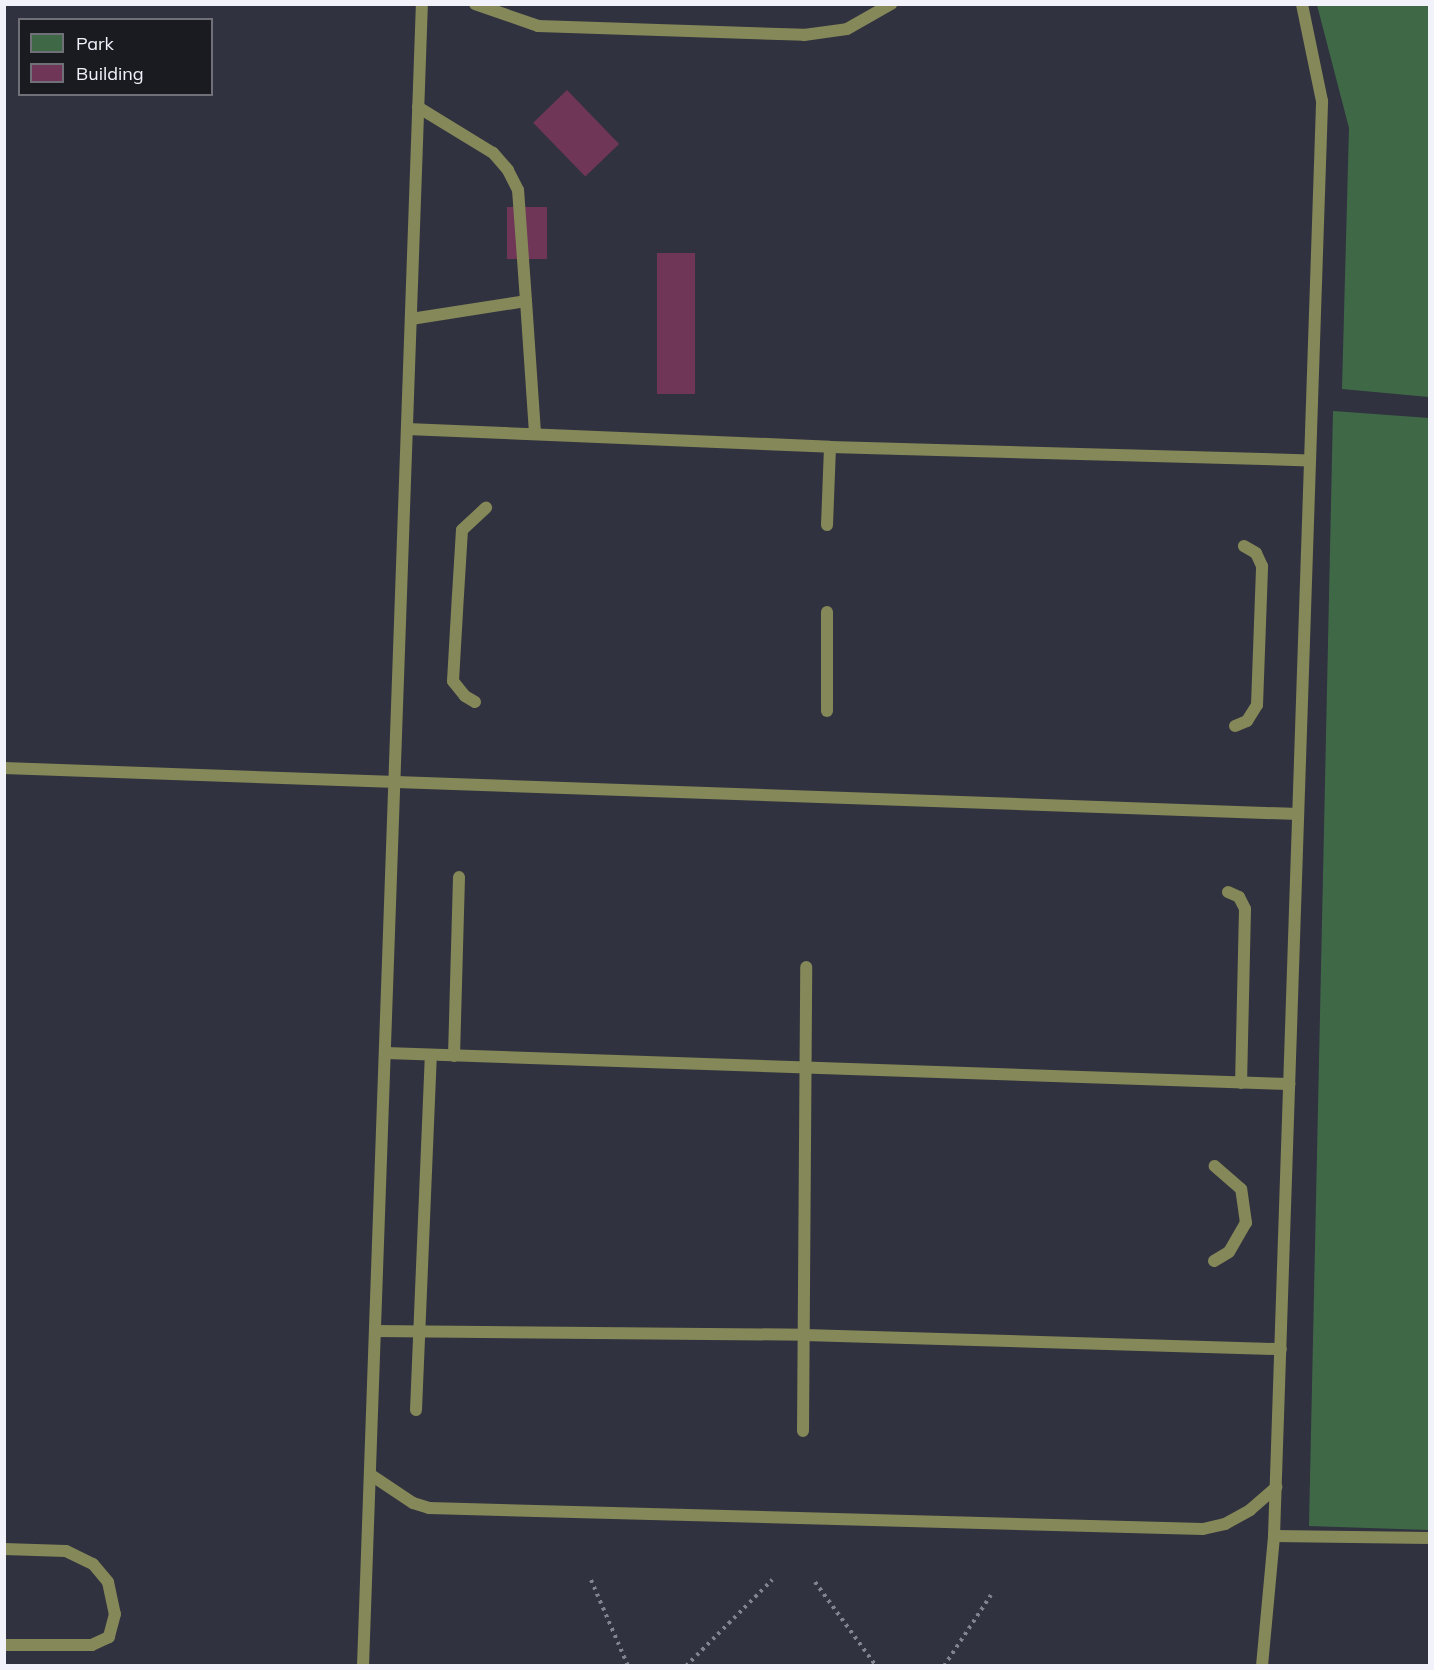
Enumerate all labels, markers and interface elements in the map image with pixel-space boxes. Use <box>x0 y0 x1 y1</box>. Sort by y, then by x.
legend <box>18 18 213 96</box>
text: Park <box>76 32 114 55</box>
text: Building <box>76 62 144 85</box>

